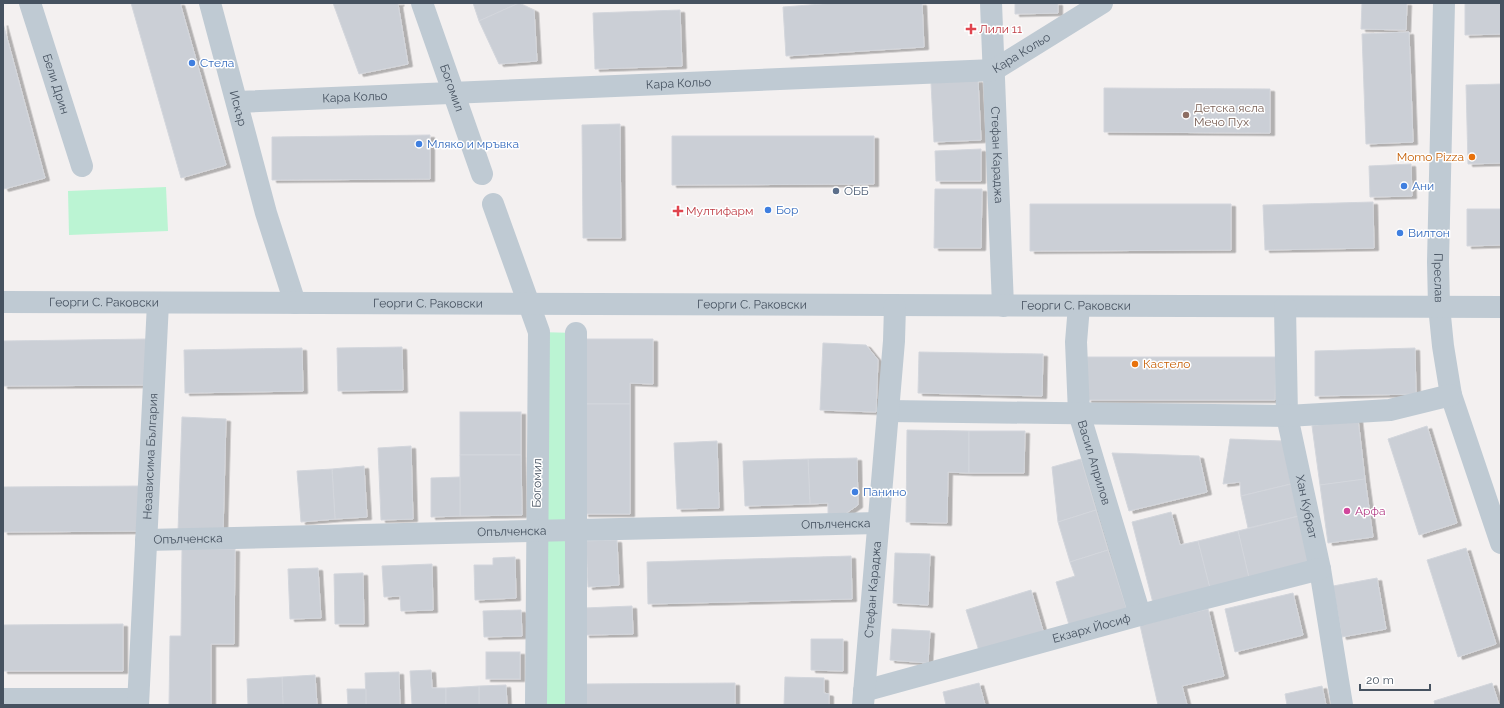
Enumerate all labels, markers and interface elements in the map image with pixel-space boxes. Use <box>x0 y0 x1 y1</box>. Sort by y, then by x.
place label: Лили 11 <box>979 22 1022 36</box>
marker: Лили 11 <box>966 24 976 34</box>
street label: Кара Кольо <box>990 30 1053 76</box>
street label: Бели Дрин <box>40 52 72 116</box>
place label: Стела <box>200 56 234 70</box>
marker: Стела <box>187 58 197 68</box>
street label: Богомил <box>437 62 467 114</box>
street label: Кара Кольо <box>646 75 712 92</box>
street label: Искър <box>227 89 250 128</box>
street label: Кара Кольо <box>322 89 388 105</box>
place label: Детска ясла Мечо Пух <box>1194 101 1264 129</box>
street label: Стефан Караджа <box>988 106 1006 204</box>
marker: Детска ясла Мечо Пух <box>1181 110 1191 120</box>
place label: Мляко и мръвка <box>427 137 519 151</box>
marker: Мляко и мръвка <box>414 139 424 149</box>
place label: Momo Pizza <box>1397 150 1464 164</box>
marker: Momo Pizza <box>1467 152 1477 162</box>
place label: Ани <box>1412 179 1434 193</box>
marker: Ани <box>1399 181 1409 191</box>
place label: ОББ <box>844 184 869 198</box>
marker: ОББ <box>831 186 841 196</box>
place label: Бор <box>776 203 798 217</box>
place label: Мултифарм <box>686 204 753 218</box>
marker: Бор <box>763 205 773 215</box>
marker: Мултифарм <box>673 206 683 216</box>
place label: Вилтон <box>1408 226 1450 240</box>
marker: Вилтон <box>1395 228 1405 238</box>
street label: Преслав <box>1431 253 1446 303</box>
street label: Георги С. Раковски <box>49 295 159 310</box>
street label: Георги С. Раковски <box>373 296 483 311</box>
street label: Георги С. Раковски <box>697 297 807 312</box>
street label: Георги С. Раковски <box>1021 298 1131 313</box>
place label: Кастело <box>1143 357 1190 371</box>
marker: Кастело <box>1130 359 1140 369</box>
street label: Независима България <box>140 393 161 520</box>
street label: Васил Априлов <box>1075 419 1113 507</box>
street label: Богомил <box>530 458 544 508</box>
street label: Хан Кубрат <box>1293 474 1320 540</box>
place label: Панино <box>863 485 906 499</box>
marker: Панино <box>850 487 860 497</box>
place label: Арфа <box>1355 504 1385 518</box>
marker: Арфа <box>1342 506 1352 516</box>
street label: Опълченска <box>801 516 871 532</box>
street label: Опълченска <box>477 524 547 539</box>
street label: Опълченска <box>153 531 223 547</box>
street label: Стефан Караджа <box>862 540 884 638</box>
street label: Екзарх Йосиф <box>1051 611 1132 646</box>
scale bar <box>1360 666 1430 692</box>
text: 20 m <box>1366 673 1394 687</box>

